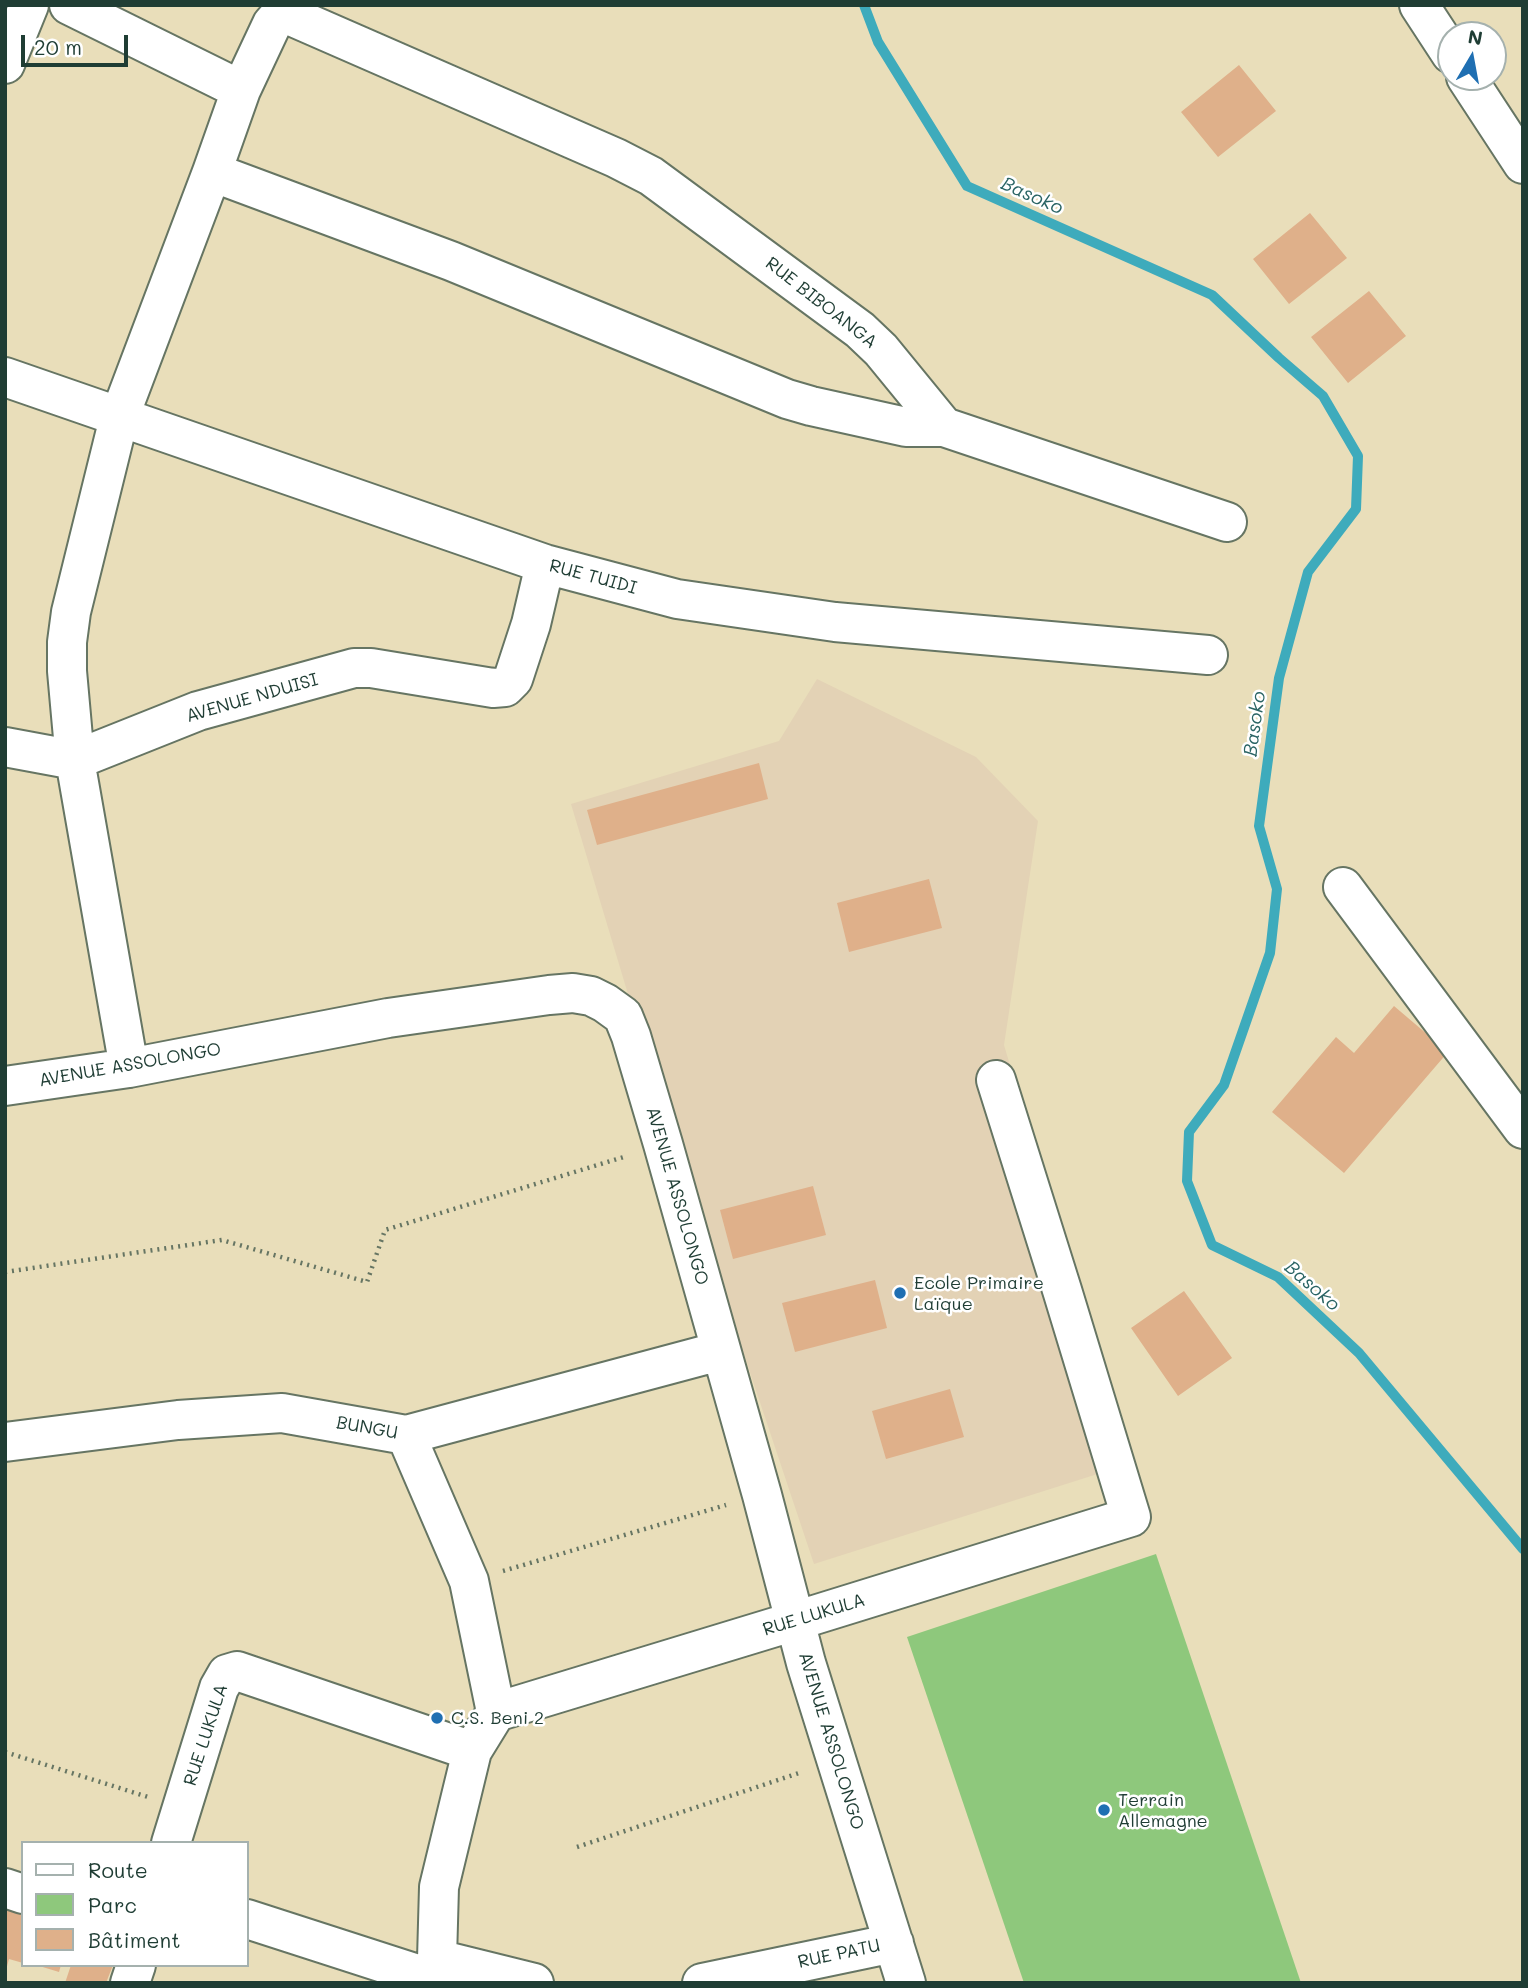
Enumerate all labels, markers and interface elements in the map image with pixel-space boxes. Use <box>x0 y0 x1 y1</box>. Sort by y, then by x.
scale bar <box>24 21 131 65</box>
north arrow <box>1437 21 1507 91</box>
text: N <box>1466 23 1485 50</box>
text: 20 m <box>34 33 82 60</box>
water label: Basoko <box>997 172 1067 220</box>
street label: RUE BIBOANGA <box>761 253 881 353</box>
street label: RUE TUIDI <box>547 555 639 599</box>
street label: AVENUE NDUISI <box>183 669 321 727</box>
water label: Basoko <box>1239 690 1271 758</box>
street label: AVENUE ASSOLONGO <box>37 1038 223 1092</box>
street label: AVENUE ASSOLONGO <box>641 1104 713 1288</box>
water label: Basoko <box>1280 1256 1344 1316</box>
place label: Ecole Primaire Laïque <box>914 1272 1044 1314</box>
marker: Ecole Primaire Laïque <box>892 1285 908 1301</box>
street label: BUNGU <box>335 1412 399 1444</box>
street label: RUE LUKULA <box>760 1589 868 1641</box>
street label: AVENUE ASSOLONGO <box>794 1650 868 1832</box>
street label: RUE LUKULA <box>179 1681 233 1789</box>
place label: C.S. Beni 2 <box>451 1707 544 1729</box>
marker: C.S. Beni 2 <box>429 1710 445 1726</box>
place label: Terrain Allemagne <box>1118 1789 1208 1832</box>
marker: Terrain Allemagne <box>1096 1802 1112 1818</box>
legend <box>21 1841 248 1967</box>
text: Route <box>88 1856 148 1883</box>
text: Parc <box>88 1891 137 1918</box>
text: Bâtiment <box>88 1926 180 1953</box>
street label: RUE PATU <box>796 1935 882 1973</box>

